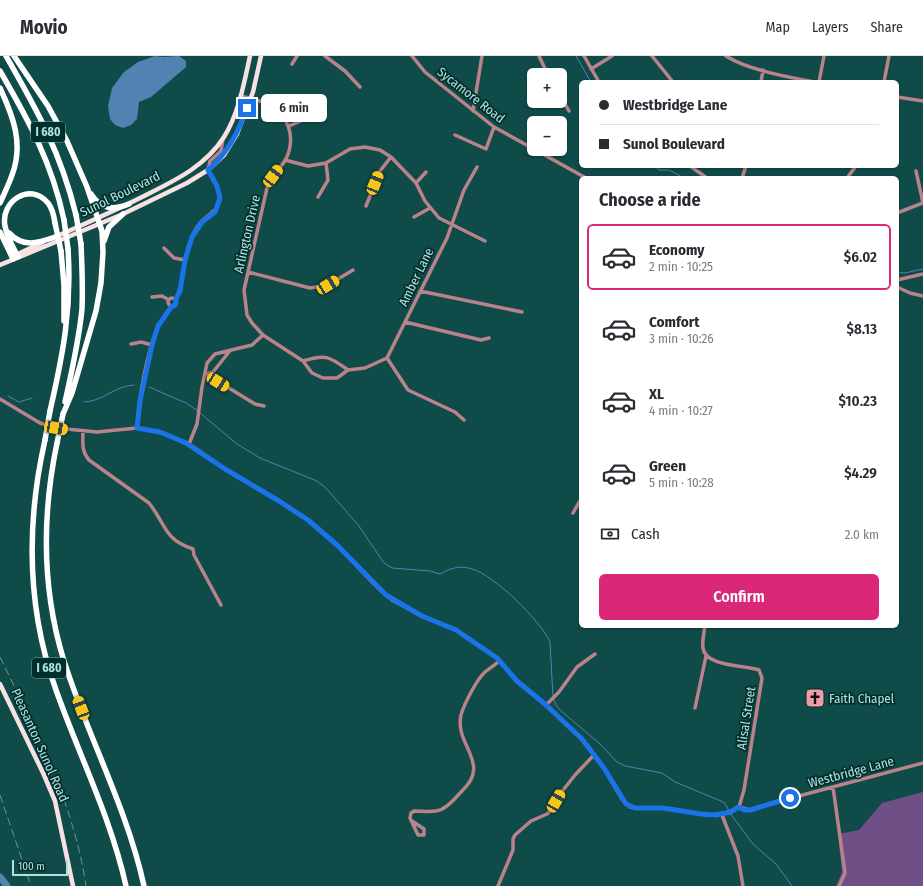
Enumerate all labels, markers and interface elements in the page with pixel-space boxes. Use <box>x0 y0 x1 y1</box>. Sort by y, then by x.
text: Movio <box>20 16 68 39</box>
text: Map <box>766 19 790 36</box>
text: Layers <box>812 19 848 36</box>
text: Share <box>870 19 903 36</box>
street label: Sycamore Road <box>434 64 508 126</box>
map controls <box>527 68 567 156</box>
button: + <box>527 68 567 108</box>
callout: 6 min <box>261 94 327 122</box>
text: Westbridge Lane <box>623 96 727 114</box>
route end <box>238 99 256 117</box>
text: 6 min <box>279 100 309 115</box>
button: − <box>527 116 567 156</box>
road number: I 680 <box>31 122 65 142</box>
text: Sunol Boulevard <box>623 135 725 153</box>
car <box>261 163 285 189</box>
street label: Sunol Boulevard <box>78 168 162 220</box>
car <box>365 170 385 196</box>
text: Choose a ride <box>599 189 701 211</box>
street label: Arlington Drive <box>231 194 263 274</box>
icon: car <box>601 239 637 275</box>
text: Economy <box>649 241 704 259</box>
street label: Amber Lane <box>395 245 437 309</box>
text: $6.02 <box>844 248 877 266</box>
text: 2 min · 10:25 <box>649 259 713 274</box>
car <box>315 274 341 296</box>
icon: car <box>601 311 637 347</box>
text: Comfort <box>649 313 700 331</box>
text: $8.13 <box>847 320 877 338</box>
text: 3 min · 10:26 <box>649 331 714 346</box>
car <box>205 371 231 393</box>
icon: car <box>601 383 637 419</box>
text: XL <box>649 385 664 403</box>
text: $10.23 <box>838 392 877 410</box>
text: 4 min · 10:27 <box>649 403 713 418</box>
car <box>43 420 69 436</box>
icon: car <box>601 455 637 491</box>
text: Green <box>649 457 686 475</box>
text: $4.29 <box>844 464 877 482</box>
text: 5 min · 10:28 <box>649 475 714 490</box>
icon: cash <box>599 523 621 545</box>
text: Cash <box>631 525 660 543</box>
text: 2.0 km <box>845 527 879 542</box>
button: Confirm <box>599 574 879 620</box>
road number: I 680 <box>32 658 66 678</box>
street label: Alisal Street <box>734 685 759 751</box>
street label: Pleasanton Sunol Road <box>8 686 72 804</box>
church icon: Faith Chapel <box>804 687 826 709</box>
place label: Faith Chapel <box>829 691 895 706</box>
car <box>71 695 91 721</box>
street label: Westbridge Lane <box>806 753 896 791</box>
car <box>545 788 567 814</box>
route start <box>781 789 799 807</box>
scale bar <box>12 858 68 877</box>
text: 100 m <box>18 860 45 873</box>

